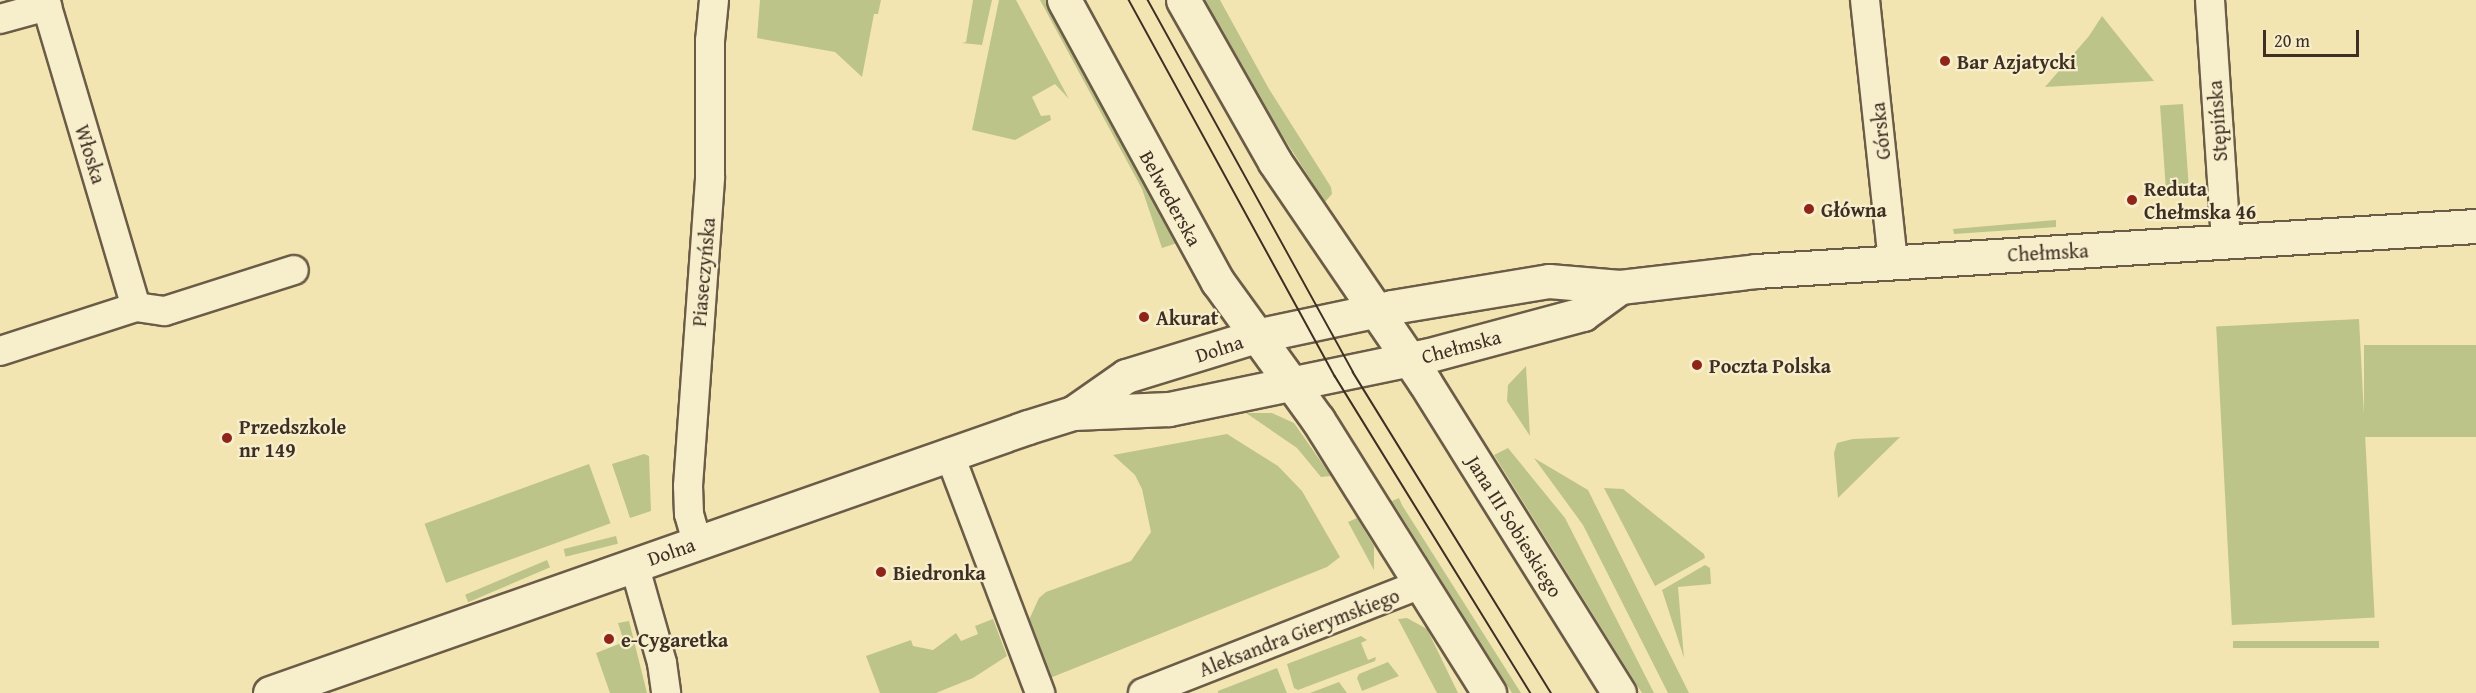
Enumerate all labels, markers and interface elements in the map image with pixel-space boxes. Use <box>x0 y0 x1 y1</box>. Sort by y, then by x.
scale bar <box>2266 18 2362 56</box>
text: 20 m <box>2274 27 2310 54</box>
place label: Bar Azjatycki <box>1957 49 2076 73</box>
marker: Bar Azjatycki <box>1938 54 1952 68</box>
street label: Stępińska <box>2202 80 2232 162</box>
street label: Górska <box>1865 101 1895 161</box>
street label: Włoska <box>71 122 111 186</box>
street label: Belwederska <box>1135 146 1207 250</box>
place label: Reduta Chełmska 46 <box>2144 176 2256 223</box>
marker: Reduta Chełmska 46 <box>2125 193 2139 207</box>
place label: Główna <box>1821 197 1887 221</box>
marker: Główna <box>1802 202 1816 216</box>
street label: Piaseczyńska <box>686 216 720 328</box>
street label: Chełmska <box>2007 238 2089 266</box>
place label: Akurat <box>1156 305 1218 329</box>
marker: Akurat <box>1137 310 1151 324</box>
street label: Chełmska <box>1419 324 1503 368</box>
street label: Dolna <box>1192 329 1246 367</box>
place label: Poczta Polska <box>1709 353 1831 377</box>
marker: Poczta Polska <box>1690 358 1704 372</box>
place label: Przedszkole nr 149 <box>239 414 346 461</box>
marker: Przedszkole nr 149 <box>220 431 234 445</box>
street label: Jana III Sobieskiego <box>1462 451 1568 601</box>
street label: Dolna <box>644 532 698 570</box>
place label: Biedronka <box>893 560 986 584</box>
marker: Biedronka <box>874 565 888 579</box>
street label: Aleksandra Gierymskiego <box>1195 583 1403 681</box>
place label: e-Cygaretka <box>621 627 728 651</box>
marker: e-Cygaretka <box>602 632 616 646</box>

